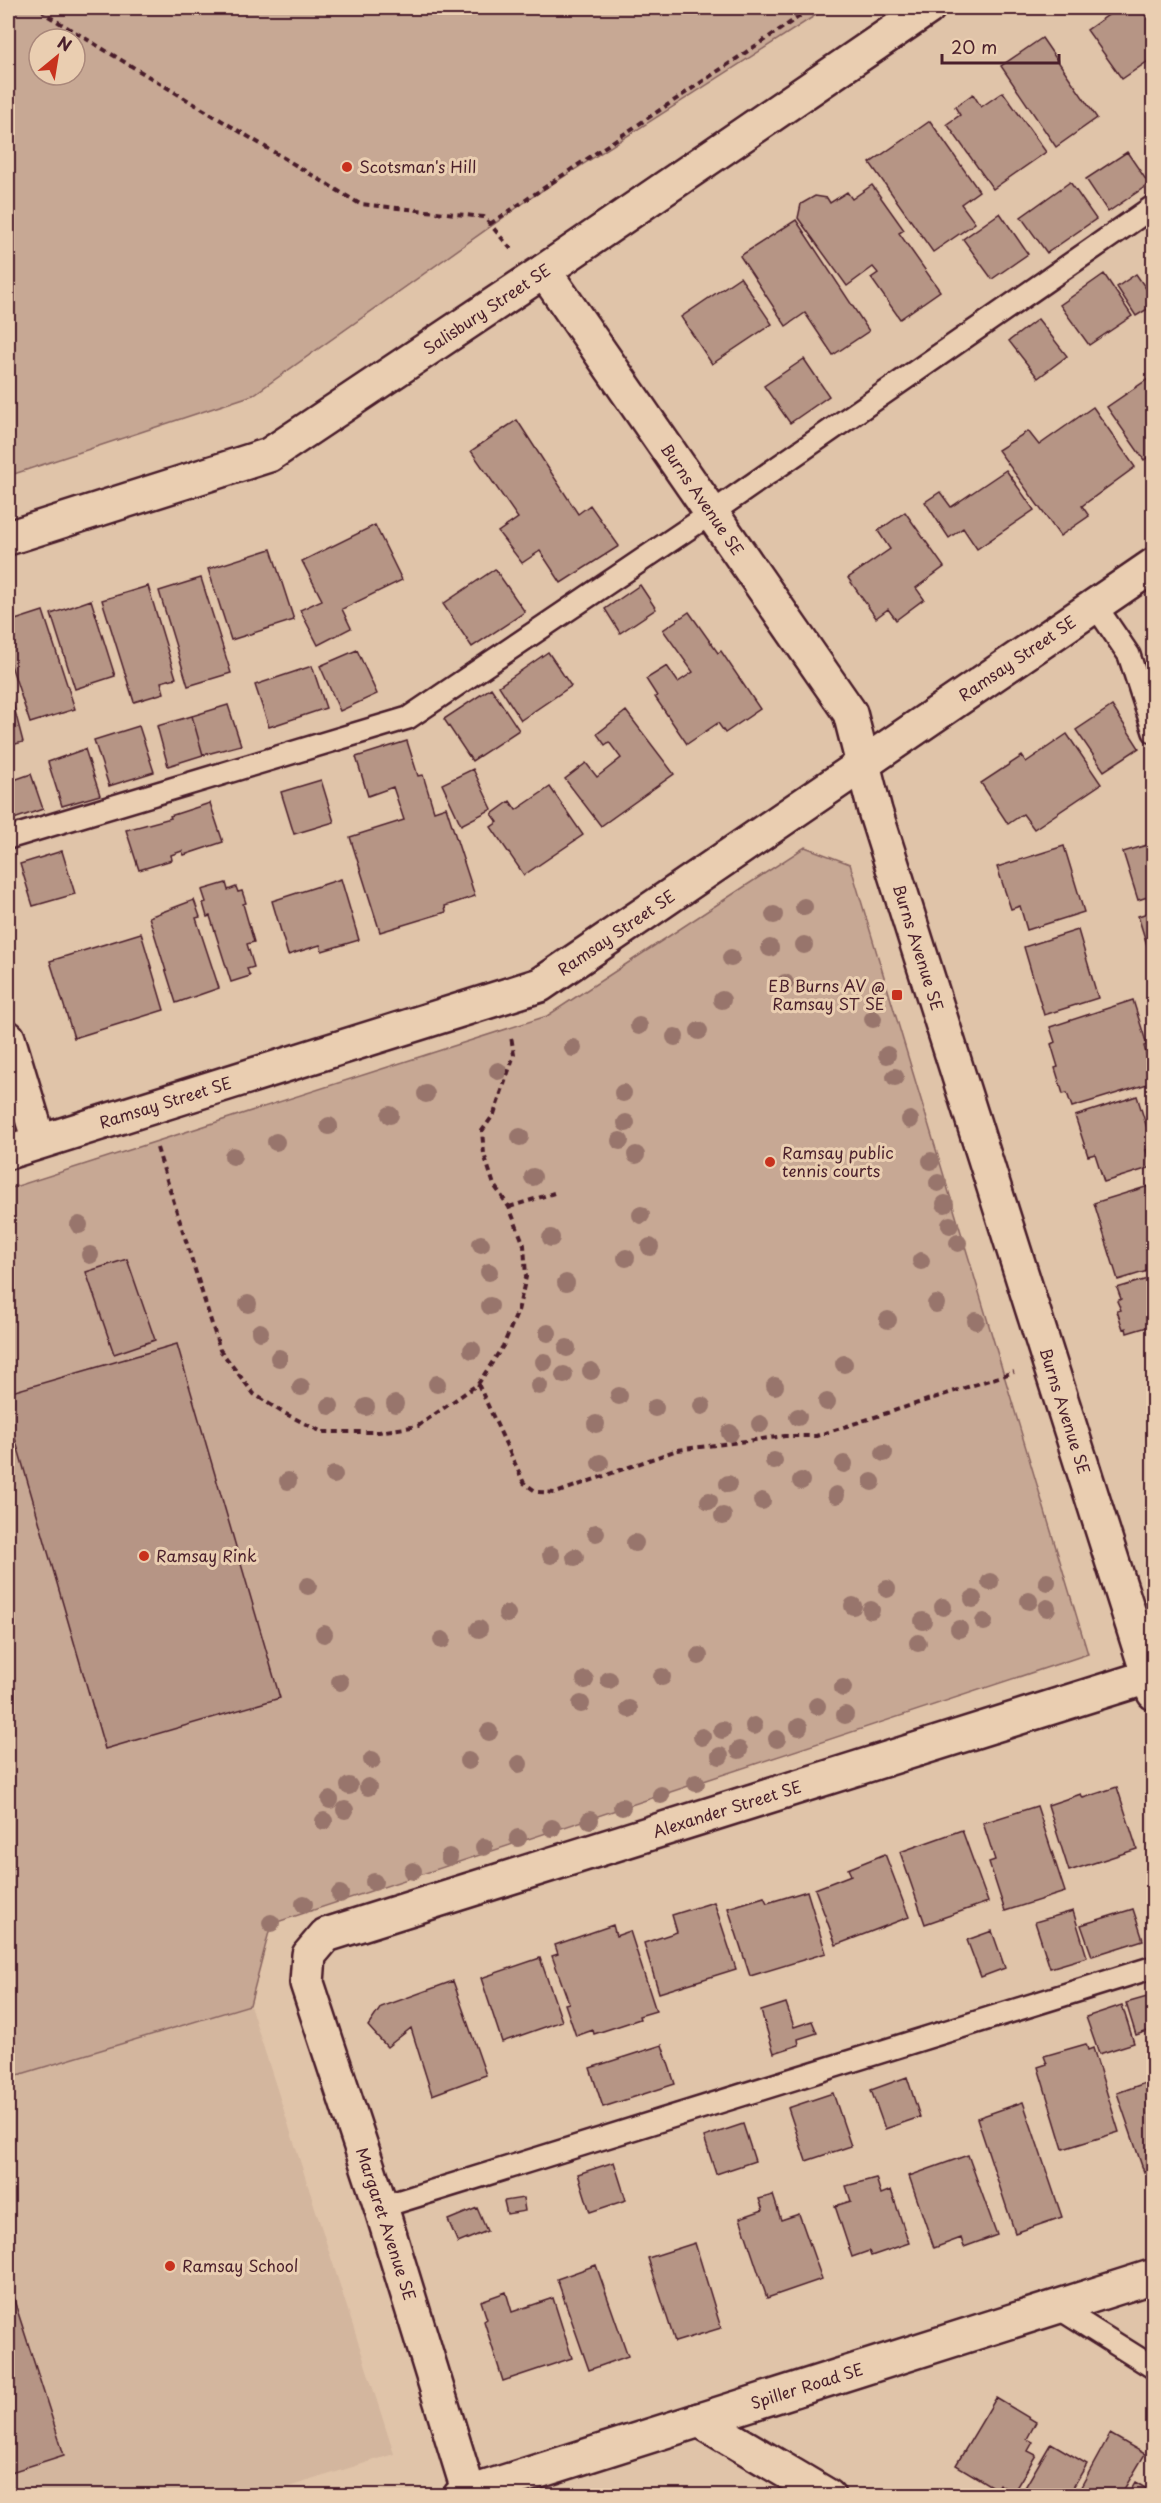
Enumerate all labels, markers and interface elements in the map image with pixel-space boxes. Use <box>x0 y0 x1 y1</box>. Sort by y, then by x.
north arrow <box>27 27 87 87</box>
scale bar <box>942 27 1059 65</box>
text: N <box>54 30 76 57</box>
text: 20 m <box>951 33 997 60</box>
place label: Scotsman's Hill <box>359 154 476 178</box>
marker: Scotsman's Hill <box>340 160 354 174</box>
street label: Salisbury Street SE <box>418 257 555 360</box>
street label: Burns Avenue SE <box>656 438 750 560</box>
street label: Ramsay Street SE <box>953 609 1081 706</box>
street label: Burns Avenue SE <box>888 881 950 1014</box>
street label: Ramsay Street SE <box>552 883 679 981</box>
place label: EB Burns AV @ Ramsay ST SE <box>768 973 885 1015</box>
marker: EB Burns AV @ Ramsay ST SE <box>890 988 904 1002</box>
street label: Ramsay Street SE <box>96 1070 235 1134</box>
place label: Ramsay public tennis courts <box>782 1140 894 1182</box>
marker: Ramsay public tennis courts <box>763 1155 777 1169</box>
street label: Burns Avenue SE <box>1034 1344 1097 1477</box>
place label: Ramsay Rink <box>156 1543 257 1567</box>
marker: Ramsay Rink <box>137 1549 151 1563</box>
street label: Alexander Street SE <box>649 1773 804 1843</box>
street label: Margaret Avenue SE <box>351 2144 423 2303</box>
place label: Ramsay School <box>182 2253 298 2277</box>
marker: Ramsay School <box>163 2259 177 2273</box>
street label: Spiller Road SE <box>747 2356 866 2414</box>

